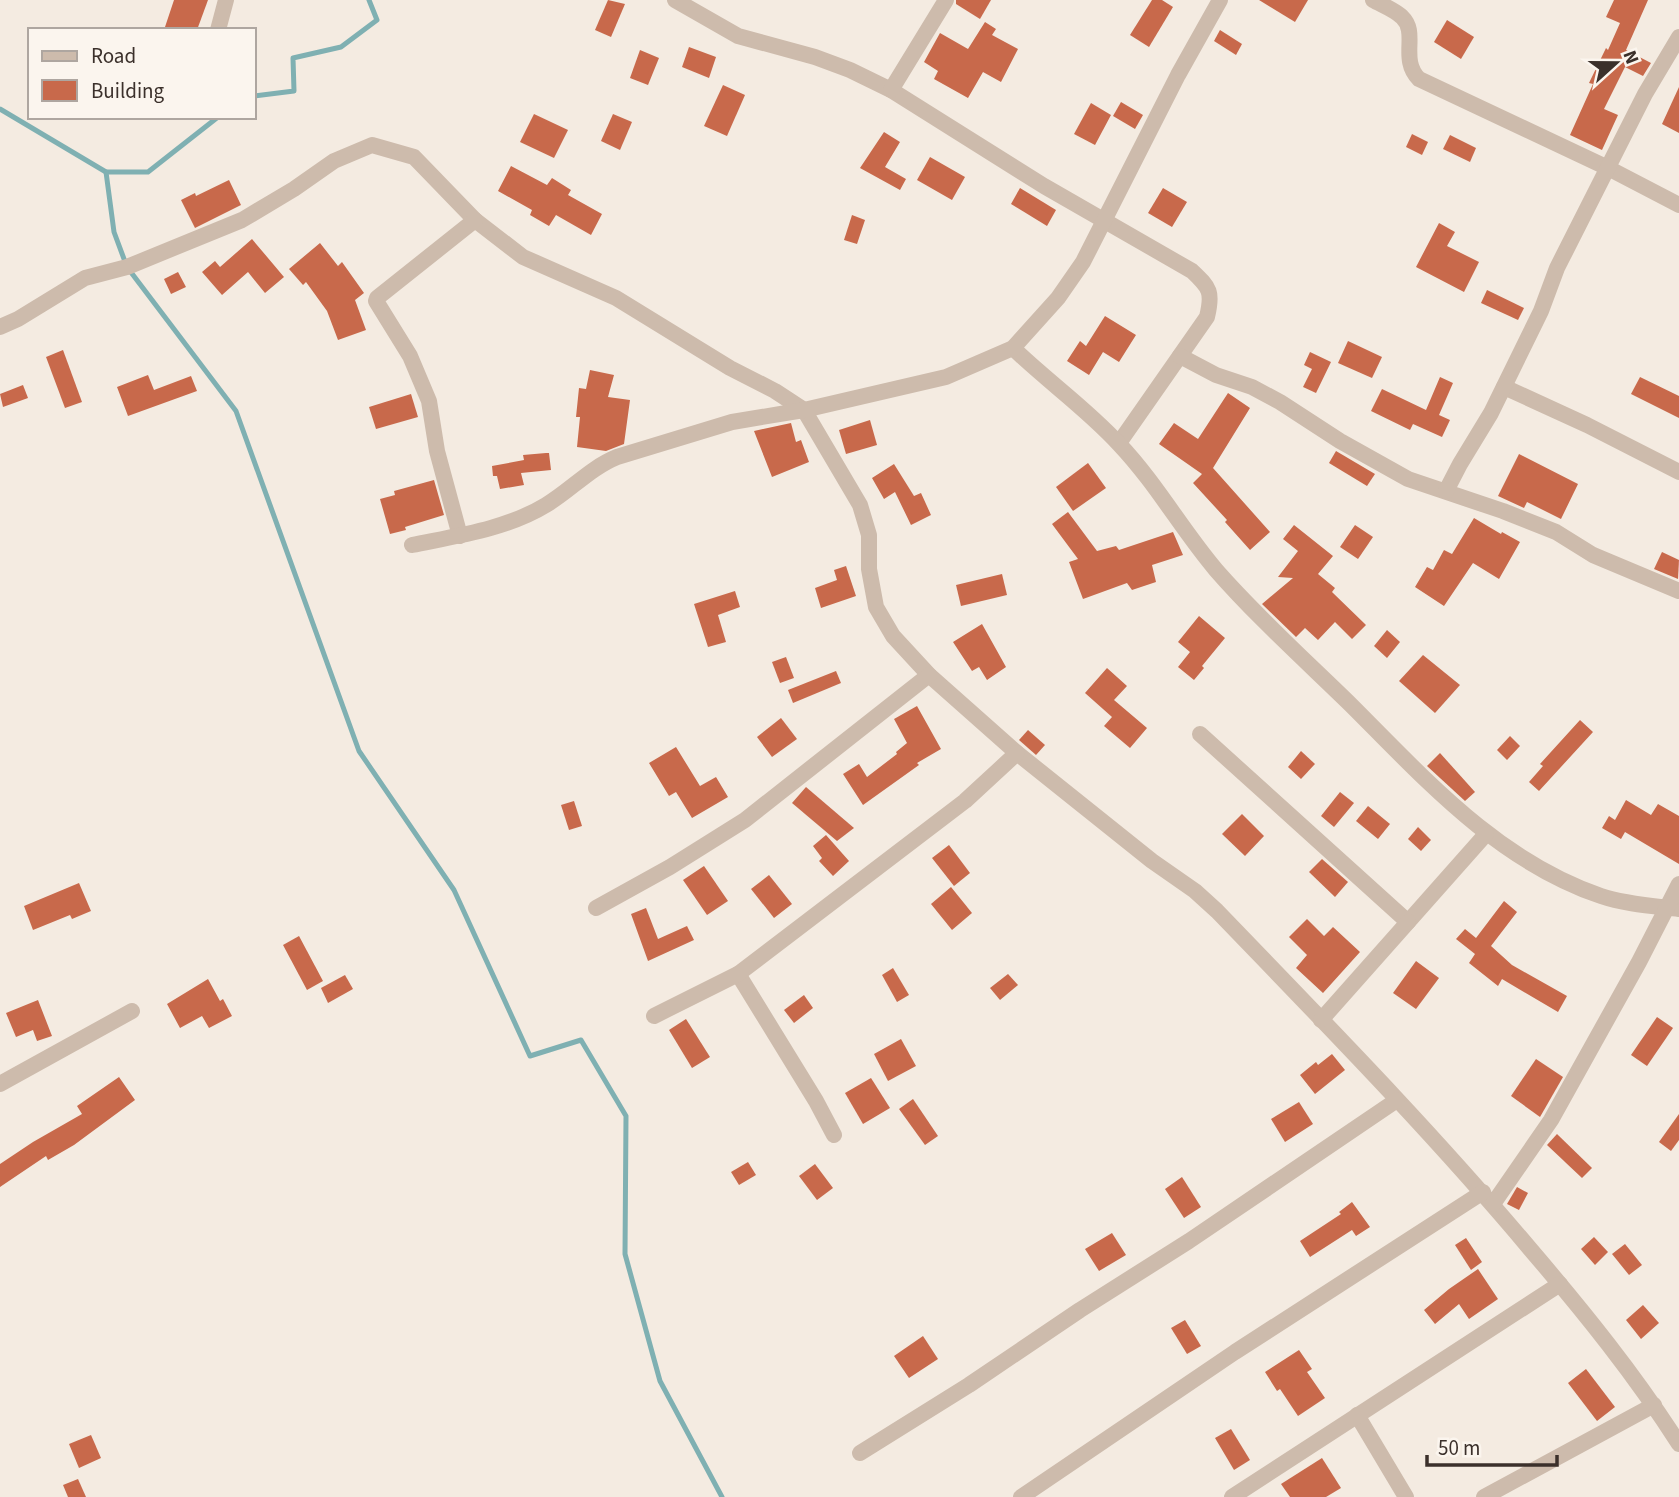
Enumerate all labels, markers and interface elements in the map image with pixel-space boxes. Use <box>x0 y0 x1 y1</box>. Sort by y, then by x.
legend <box>28 28 256 119</box>
north arrow <box>1581 28 1651 98</box>
text: Road <box>91 41 136 71</box>
text: N <box>1616 47 1645 68</box>
text: Building <box>91 76 165 106</box>
scale bar <box>1427 1424 1556 1468</box>
text: 50 m <box>1438 1433 1480 1463</box>

